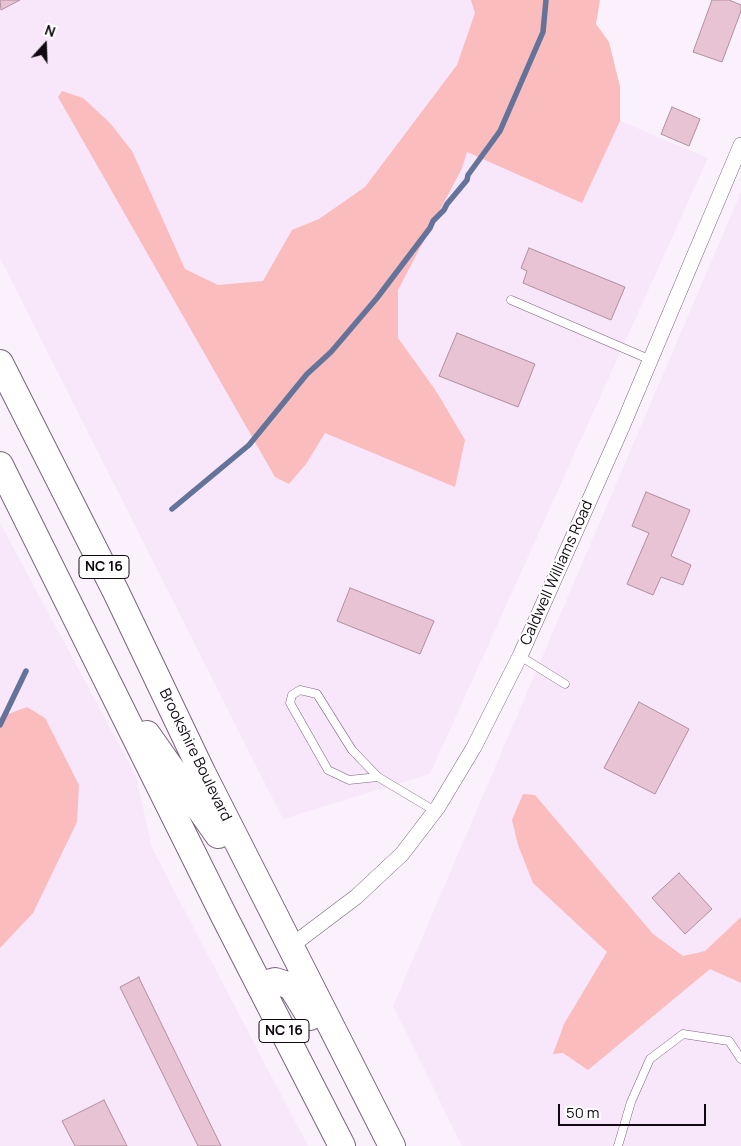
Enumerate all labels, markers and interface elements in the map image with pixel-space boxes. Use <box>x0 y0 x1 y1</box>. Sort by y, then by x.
north arrow <box>20 20 70 70</box>
text: N <box>42 20 58 41</box>
street label: Caldwell Williams Road <box>517 498 597 648</box>
road number: NC 16 <box>79 556 129 578</box>
street label: Brookshire Boulevard <box>155 686 235 824</box>
road number: NC 16 <box>259 1019 309 1042</box>
scale bar <box>561 1094 708 1126</box>
text: 50 m <box>566 1102 600 1123</box>

